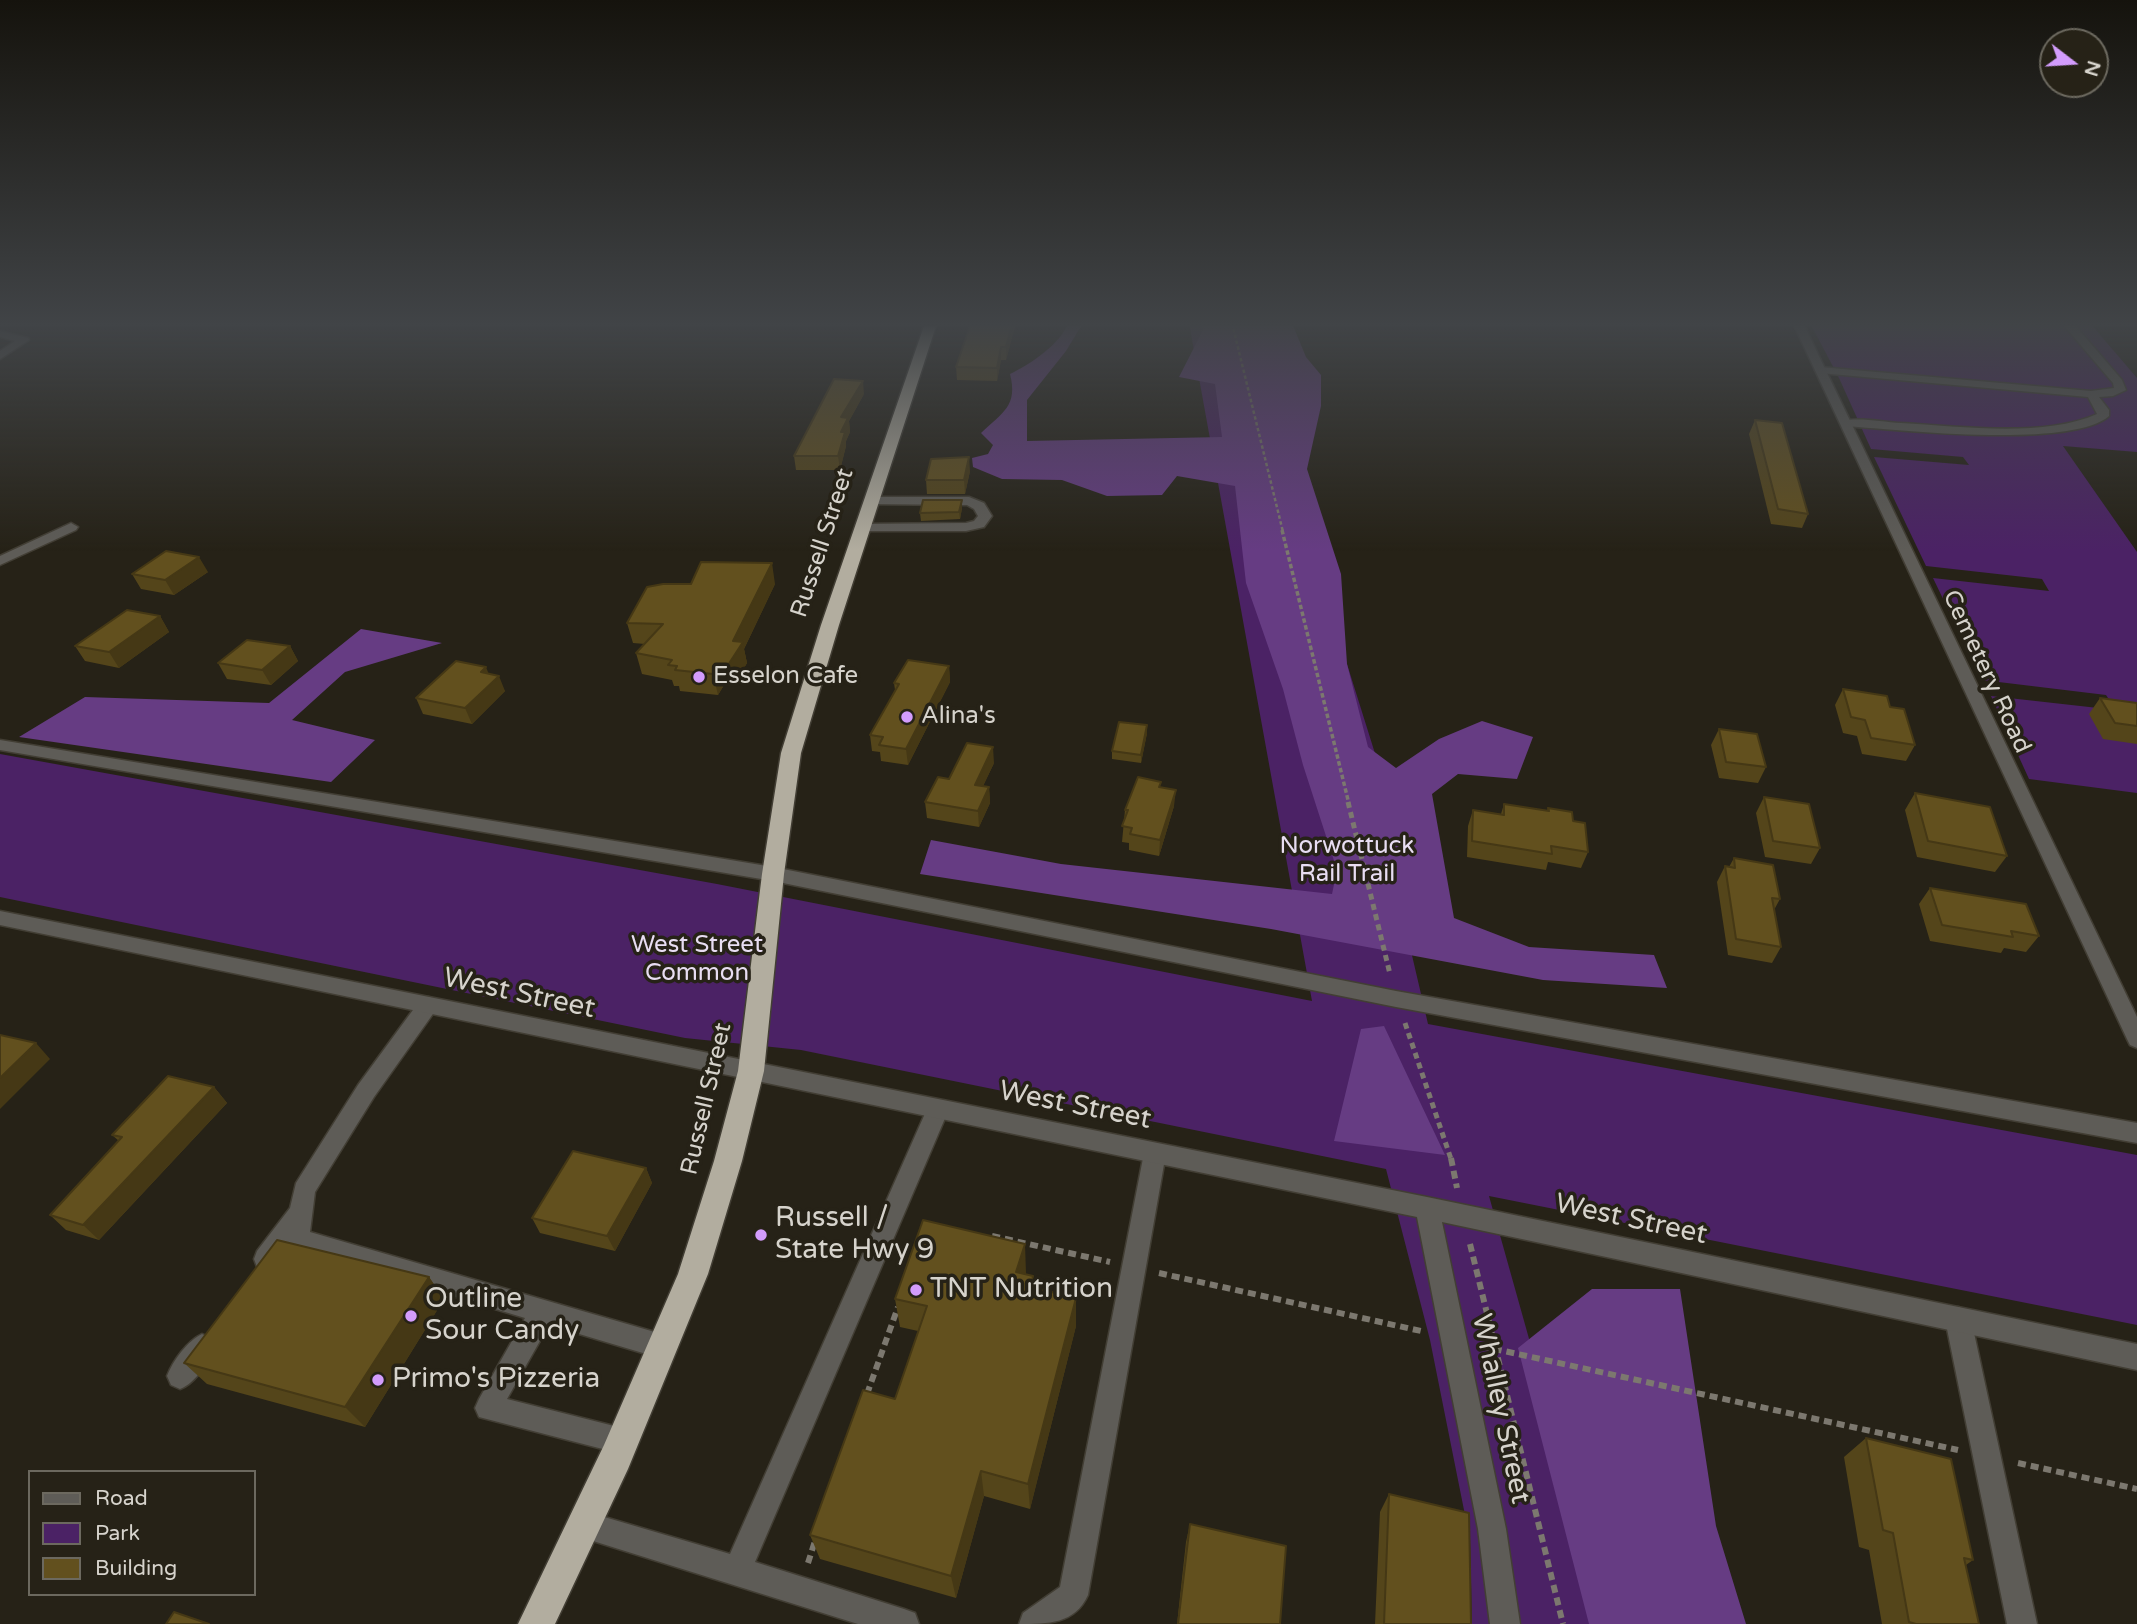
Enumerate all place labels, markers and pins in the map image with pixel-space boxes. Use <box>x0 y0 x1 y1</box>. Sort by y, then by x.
place label: Esselon Cafe <box>713 663 858 691</box>
marker: Esselon Cafe <box>691 669 707 685</box>
place label: Alina's <box>921 703 996 731</box>
marker: Alina's <box>899 709 915 725</box>
place label: Russell / State Hwy 9 <box>775 1202 934 1268</box>
marker: Russell / State Hwy 9 <box>753 1227 769 1243</box>
place label: TNT Nutrition <box>930 1273 1113 1307</box>
marker: TNT Nutrition <box>908 1282 924 1298</box>
place label: Outline Sour Candy <box>425 1283 579 1349</box>
marker: Outline Sour Candy <box>403 1308 419 1324</box>
place label: Primo's Pizzeria <box>392 1363 600 1397</box>
marker: Primo's Pizzeria <box>370 1372 386 1388</box>

